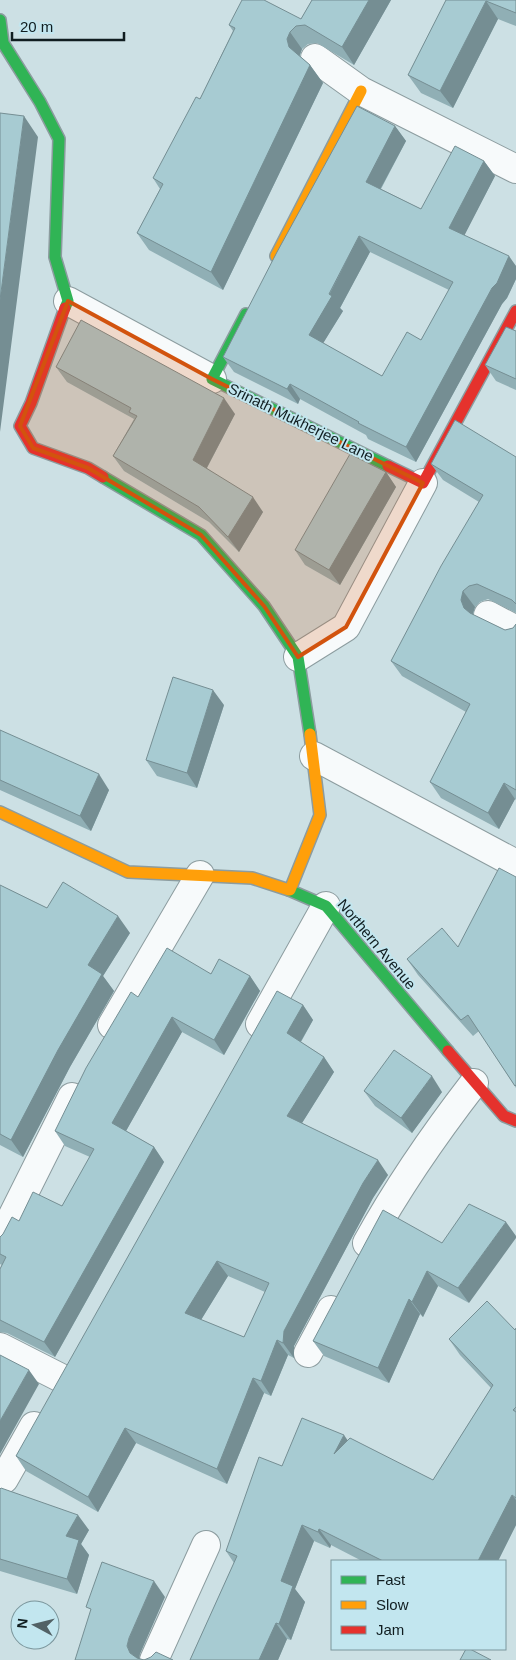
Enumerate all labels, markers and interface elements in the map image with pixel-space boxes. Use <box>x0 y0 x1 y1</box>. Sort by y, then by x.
scale bar <box>12 10 125 42</box>
text: 20 m <box>20 18 53 35</box>
street label: Srinath Mukherjee Lane <box>226 379 376 465</box>
street label: Northern Avenue <box>334 896 420 992</box>
legend <box>331 1560 506 1650</box>
text: Fast <box>376 1571 406 1588</box>
text: Slow <box>376 1596 409 1613</box>
north arrow <box>10 1600 60 1650</box>
text: N <box>14 1617 31 1629</box>
text: Jam <box>376 1621 404 1638</box>

